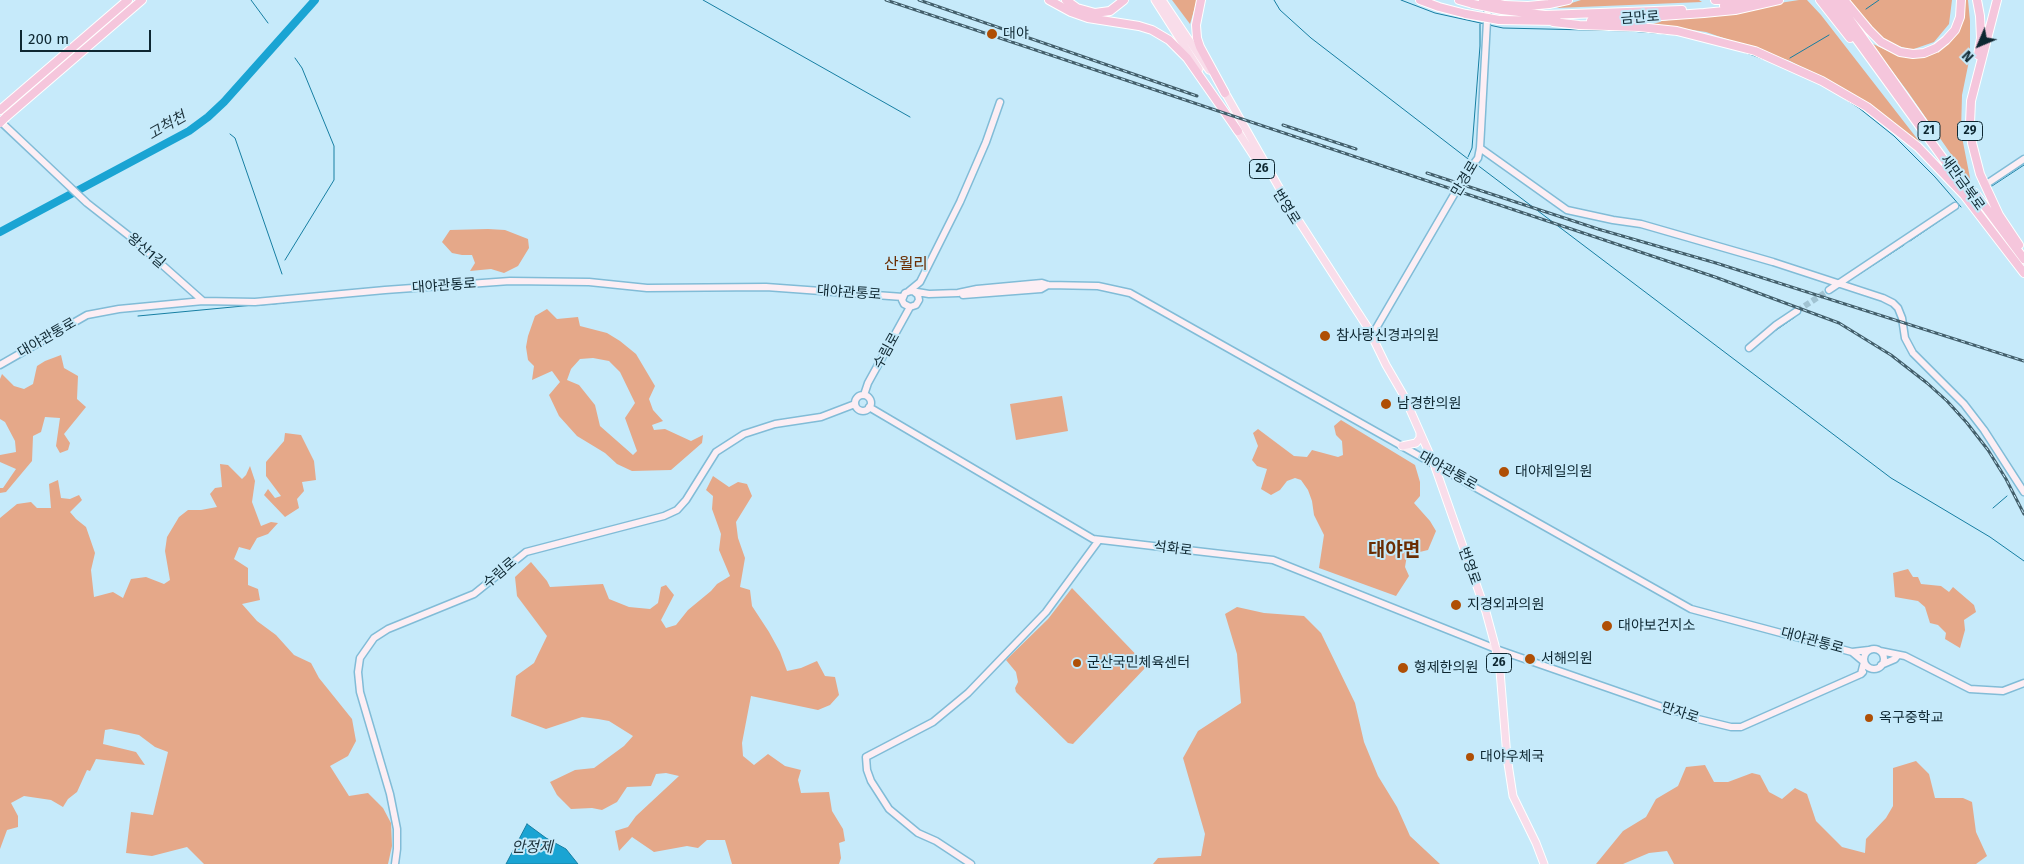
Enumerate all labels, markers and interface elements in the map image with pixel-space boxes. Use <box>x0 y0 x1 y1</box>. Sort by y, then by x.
street label: 금만로 <box>1620 8 1660 28</box>
scale bar <box>22 20 154 52</box>
north arrow <box>1954 20 2004 70</box>
place label: 대야 <box>1003 26 1029 42</box>
marker: 대야 <box>985 27 999 41</box>
text: 200 m <box>28 30 69 48</box>
text: N <box>1959 47 1977 65</box>
water label: 고척천 <box>145 108 189 144</box>
road number: 21 <box>1918 122 1940 140</box>
road number: 29 <box>1958 122 1982 140</box>
street label: 새만금북로 <box>1936 152 1988 214</box>
street label: 만경로 <box>1448 158 1482 200</box>
road number: 26 <box>1250 160 1274 178</box>
street label: 번영로 <box>1269 186 1303 228</box>
street label: 왕산1길 <box>124 230 168 272</box>
district label: 산월리 <box>884 255 928 275</box>
street label: 대야관통로 <box>411 275 477 297</box>
street label: 대야관통로 <box>816 282 882 304</box>
street label: 대야관통로 <box>15 315 79 361</box>
place label: 참사랑신경과의원 <box>1336 328 1439 344</box>
marker: 참사랑신경과의원 <box>1318 329 1332 343</box>
street label: 수림로 <box>870 330 904 372</box>
place label: 남경한의원 <box>1397 396 1461 412</box>
marker: 남경한의원 <box>1379 397 1393 411</box>
street label: 대야관통로 <box>1416 448 1480 494</box>
place label: 대야제일의원 <box>1515 464 1592 480</box>
marker: 대야제일의원 <box>1497 465 1511 479</box>
street label: 석화로 <box>1153 538 1193 560</box>
district label: 대야면 <box>1368 540 1420 562</box>
street label: 번영로 <box>1454 545 1484 587</box>
street label: 수림로 <box>480 554 520 592</box>
place label: 지경외과의원 <box>1467 597 1544 613</box>
marker: 지경외과의원 <box>1449 598 1463 612</box>
place label: 대야보건지소 <box>1618 618 1695 634</box>
marker: 대야보건지소 <box>1600 619 1614 633</box>
street label: 대야관통로 <box>1779 625 1845 657</box>
place label: 서해의원 <box>1541 651 1593 667</box>
marker: 서해의원 <box>1523 652 1537 666</box>
road number: 26 <box>1486 654 1512 672</box>
place label: 군산국민체육센터 <box>1087 655 1190 671</box>
marker: 군산국민체육센터 <box>1071 657 1083 669</box>
place label: 형제한의원 <box>1414 660 1478 676</box>
marker: 형제한의원 <box>1396 661 1410 675</box>
street label: 만자로 <box>1659 699 1701 727</box>
place label: 옥구중학교 <box>1879 710 1943 726</box>
marker: 옥구중학교 <box>1863 712 1875 724</box>
place label: 대야우체국 <box>1480 749 1544 765</box>
marker: 대야우체국 <box>1464 751 1476 763</box>
water label: 안정제 <box>511 839 553 857</box>

